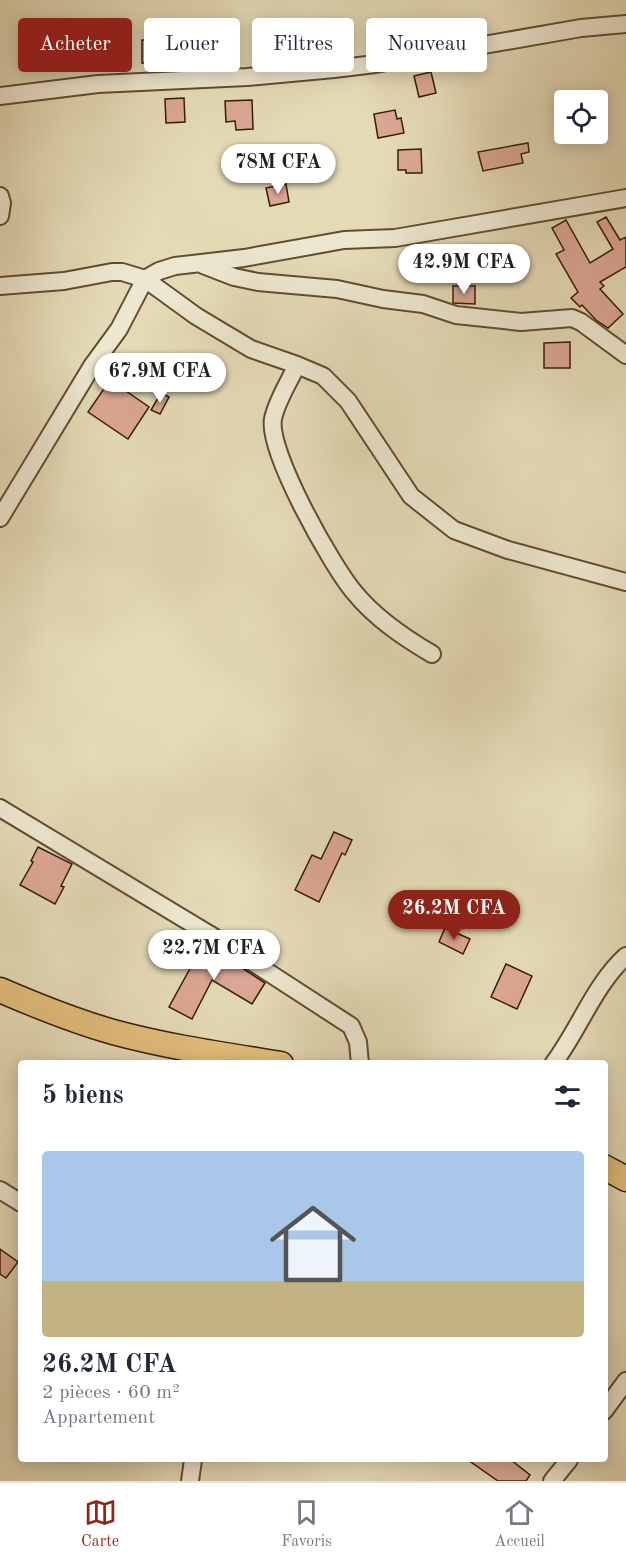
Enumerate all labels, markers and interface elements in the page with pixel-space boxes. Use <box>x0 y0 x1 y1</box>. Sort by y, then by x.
chip: Acheter <box>18 18 132 72</box>
chip: Louer <box>144 18 240 72</box>
chip: Filtres <box>252 18 354 72</box>
chip: Nouveau <box>366 18 487 72</box>
map controls <box>554 90 608 144</box>
button: locate <box>554 90 608 144</box>
pin: 78M CFA <box>223 144 333 195</box>
text: 78M CFA <box>235 153 321 173</box>
pin: 42.9M CFA <box>395 244 533 295</box>
text: 42.9M CFA <box>412 253 516 273</box>
pin: 67.9M CFA <box>91 353 229 404</box>
text: 67.9M CFA <box>108 362 212 382</box>
pin: 26.2M CFA <box>385 890 523 941</box>
text: 26.2M CFA <box>402 899 506 919</box>
pin: 22.7M CFA <box>145 930 283 981</box>
text: 22.7M CFA <box>162 939 266 959</box>
icon: filters <box>551 1080 584 1113</box>
text: 5 biens <box>42 1083 124 1109</box>
icon: home <box>259 1190 367 1298</box>
text: 26.2M CFA <box>42 1352 177 1378</box>
text: 2 pièces · 60 m² <box>42 1383 180 1403</box>
text: Appartement <box>42 1408 155 1428</box>
tab: Carte <box>81 1496 119 1552</box>
tab: Favoris <box>281 1496 332 1552</box>
tab: Accueil <box>494 1496 545 1552</box>

